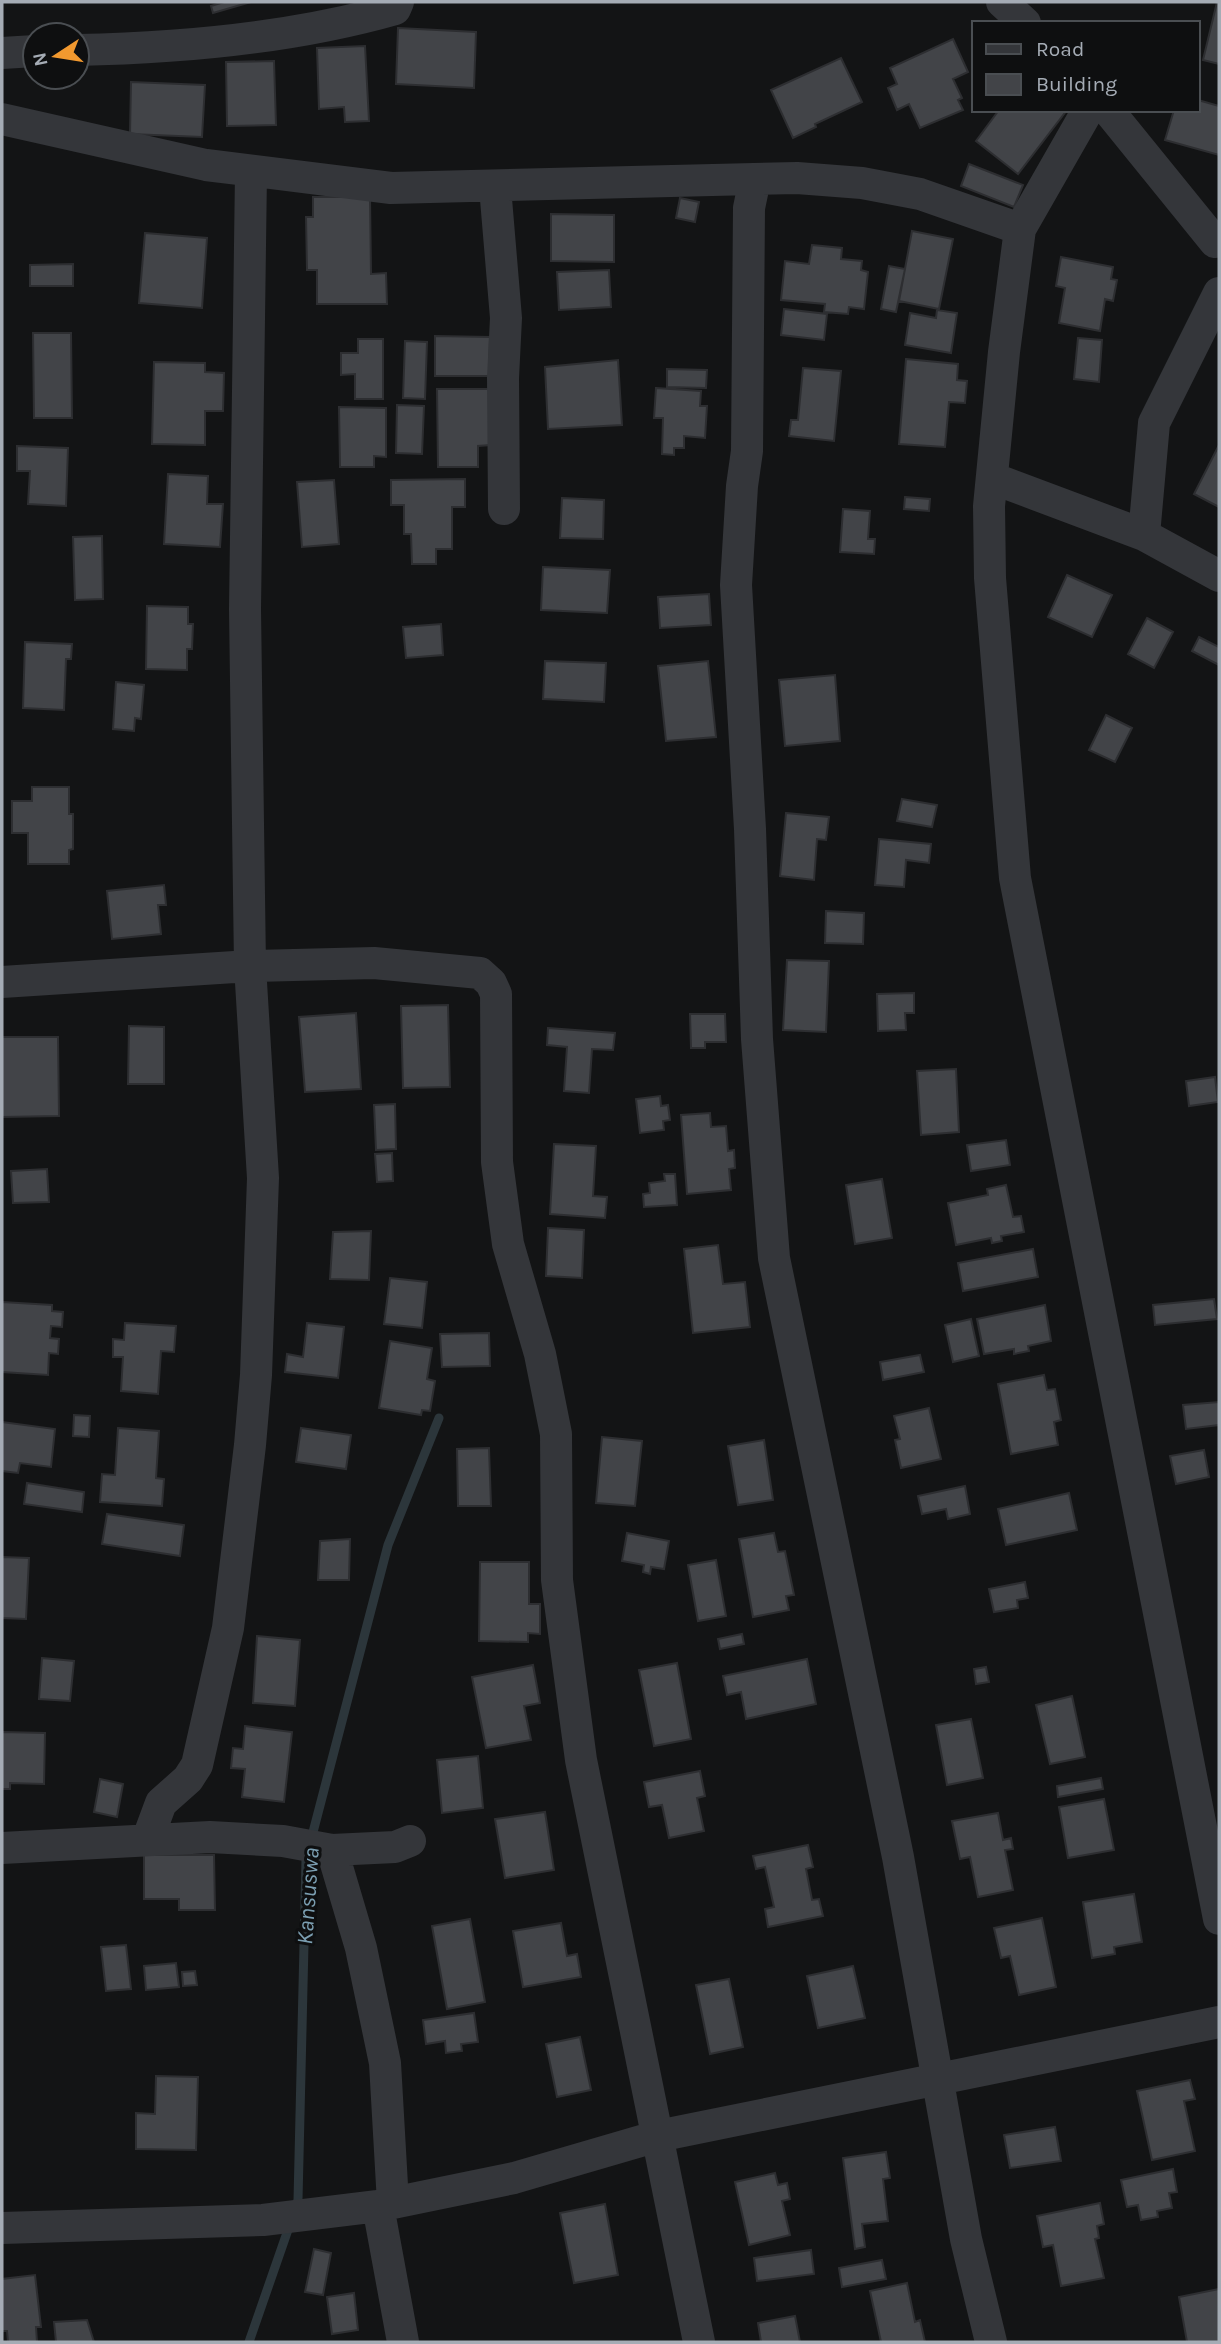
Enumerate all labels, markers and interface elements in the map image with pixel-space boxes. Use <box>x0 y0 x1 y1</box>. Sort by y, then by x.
north arrow <box>21 21 91 91</box>
legend <box>972 21 1200 112</box>
text: Road <box>1036 37 1084 61</box>
text: N <box>28 50 53 68</box>
text: Building <box>1036 72 1117 96</box>
water label: Kansuswa <box>291 1846 325 1946</box>

